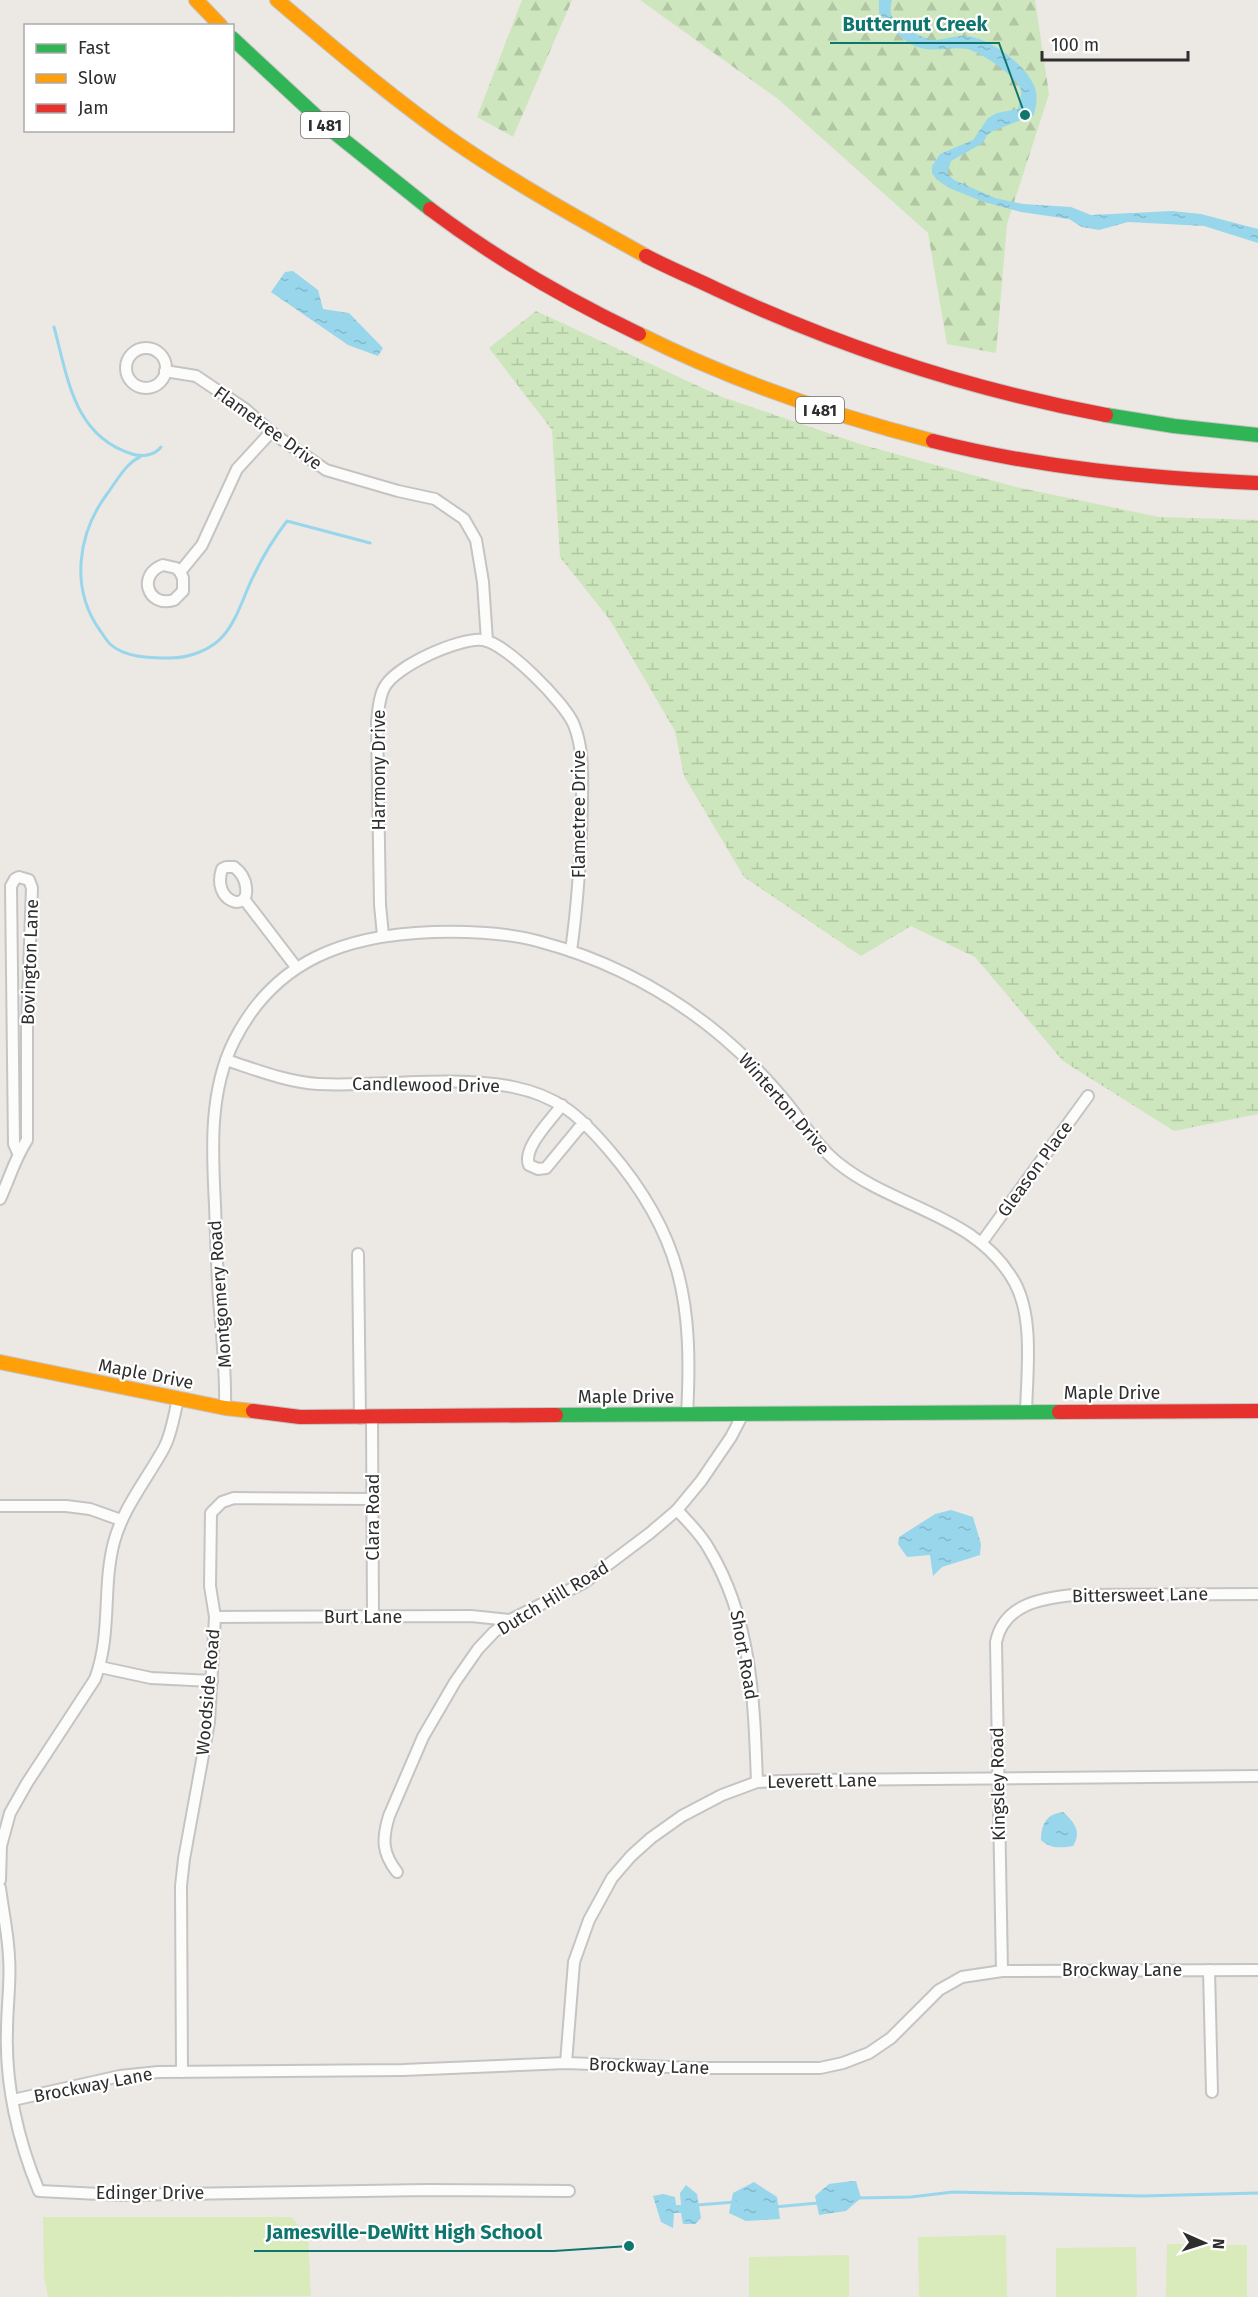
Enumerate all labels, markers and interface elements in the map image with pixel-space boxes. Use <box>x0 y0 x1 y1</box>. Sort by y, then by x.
callout: Butternut Creek <box>830 5 999 43</box>
text: Butternut Creek <box>842 12 989 36</box>
legend <box>24 24 234 132</box>
scale bar <box>1042 24 1188 62</box>
text: 100 m <box>1051 34 1099 56</box>
text: Fast <box>78 37 111 59</box>
text: Slow <box>78 67 117 89</box>
text: Jam <box>78 97 109 119</box>
road number: I 481 <box>301 112 349 138</box>
street label: Flametree Drive <box>210 381 326 475</box>
road number: I 481 <box>796 397 844 423</box>
street label: Harmony Drive <box>368 709 390 831</box>
street label: Flametree Drive <box>568 750 590 878</box>
street label: Bovington Lane <box>17 899 43 1025</box>
street label: Winterton Drive <box>734 1049 834 1159</box>
street label: Candlewood Drive <box>352 1073 500 1097</box>
street label: Gleason Place <box>993 1117 1077 1221</box>
street label: Montgomery Road <box>204 1219 236 1369</box>
street label: Maple Drive <box>97 1354 195 1394</box>
street label: Maple Drive <box>1064 1382 1160 1404</box>
street label: Maple Drive <box>578 1386 674 1408</box>
street label: Clara Road <box>362 1473 384 1561</box>
street label: Dutch Hill Road <box>493 1556 613 1640</box>
street label: Bittersweet Lane <box>1072 1583 1208 1607</box>
street label: Burt Lane <box>324 1606 402 1628</box>
street label: Short Road <box>725 1608 763 1702</box>
street label: Woodside Road <box>192 1628 224 1756</box>
street label: Kingsley Road <box>986 1727 1010 1841</box>
street label: Leverett Lane <box>767 1769 877 1793</box>
street label: Brockway Lane <box>1062 1959 1182 1981</box>
street label: Brockway Lane <box>588 2053 710 2079</box>
street label: Brockway Lane <box>32 2063 154 2107</box>
street label: Edinger Drive <box>96 2182 204 2204</box>
callout: Jamesville-DeWitt High School <box>254 2213 554 2251</box>
north arrow <box>1174 2213 1234 2273</box>
text: Jamesville-DeWitt High School <box>265 2220 542 2244</box>
text: N <box>1209 2238 1228 2250</box>

